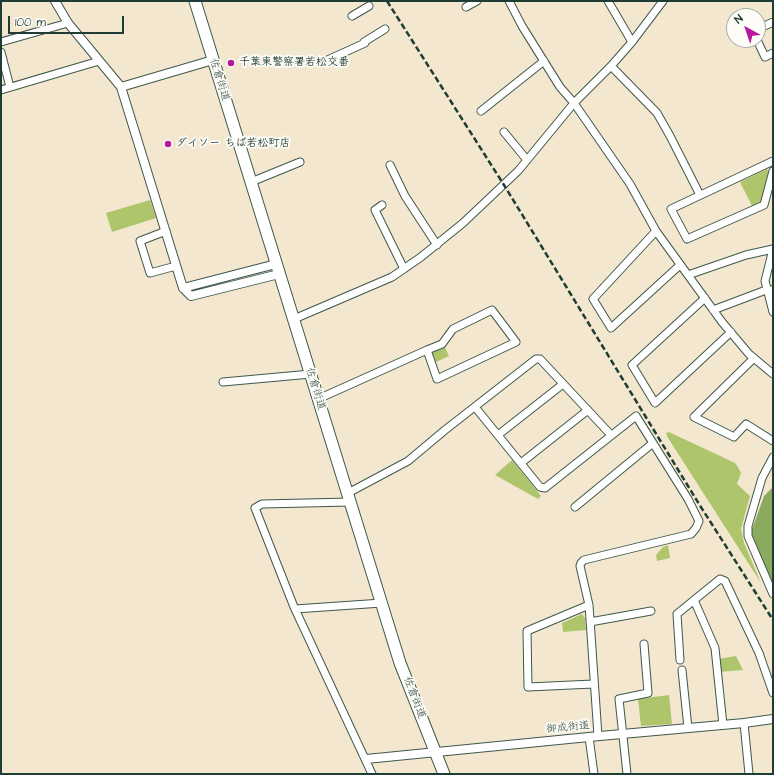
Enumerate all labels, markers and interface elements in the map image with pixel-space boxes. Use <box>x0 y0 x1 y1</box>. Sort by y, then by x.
scale bar <box>10 8 126 34</box>
north arrow <box>726 8 766 48</box>
text: N <box>731 11 746 27</box>
text: 100 m <box>15 14 46 31</box>
place label: 千葉東警察署若松交番 <box>239 56 349 70</box>
street label: 佐倉街道 <box>206 57 232 103</box>
marker: 千葉東警察署若松交番 <box>226 58 236 68</box>
place label: ダイソー ちば若松町店 <box>176 137 290 151</box>
marker: ダイソー ちば若松町店 <box>163 139 173 149</box>
street label: 佐倉街道 <box>302 366 328 412</box>
street label: 佐倉街道 <box>400 675 428 721</box>
street label: 御成街道 <box>545 719 591 737</box>

